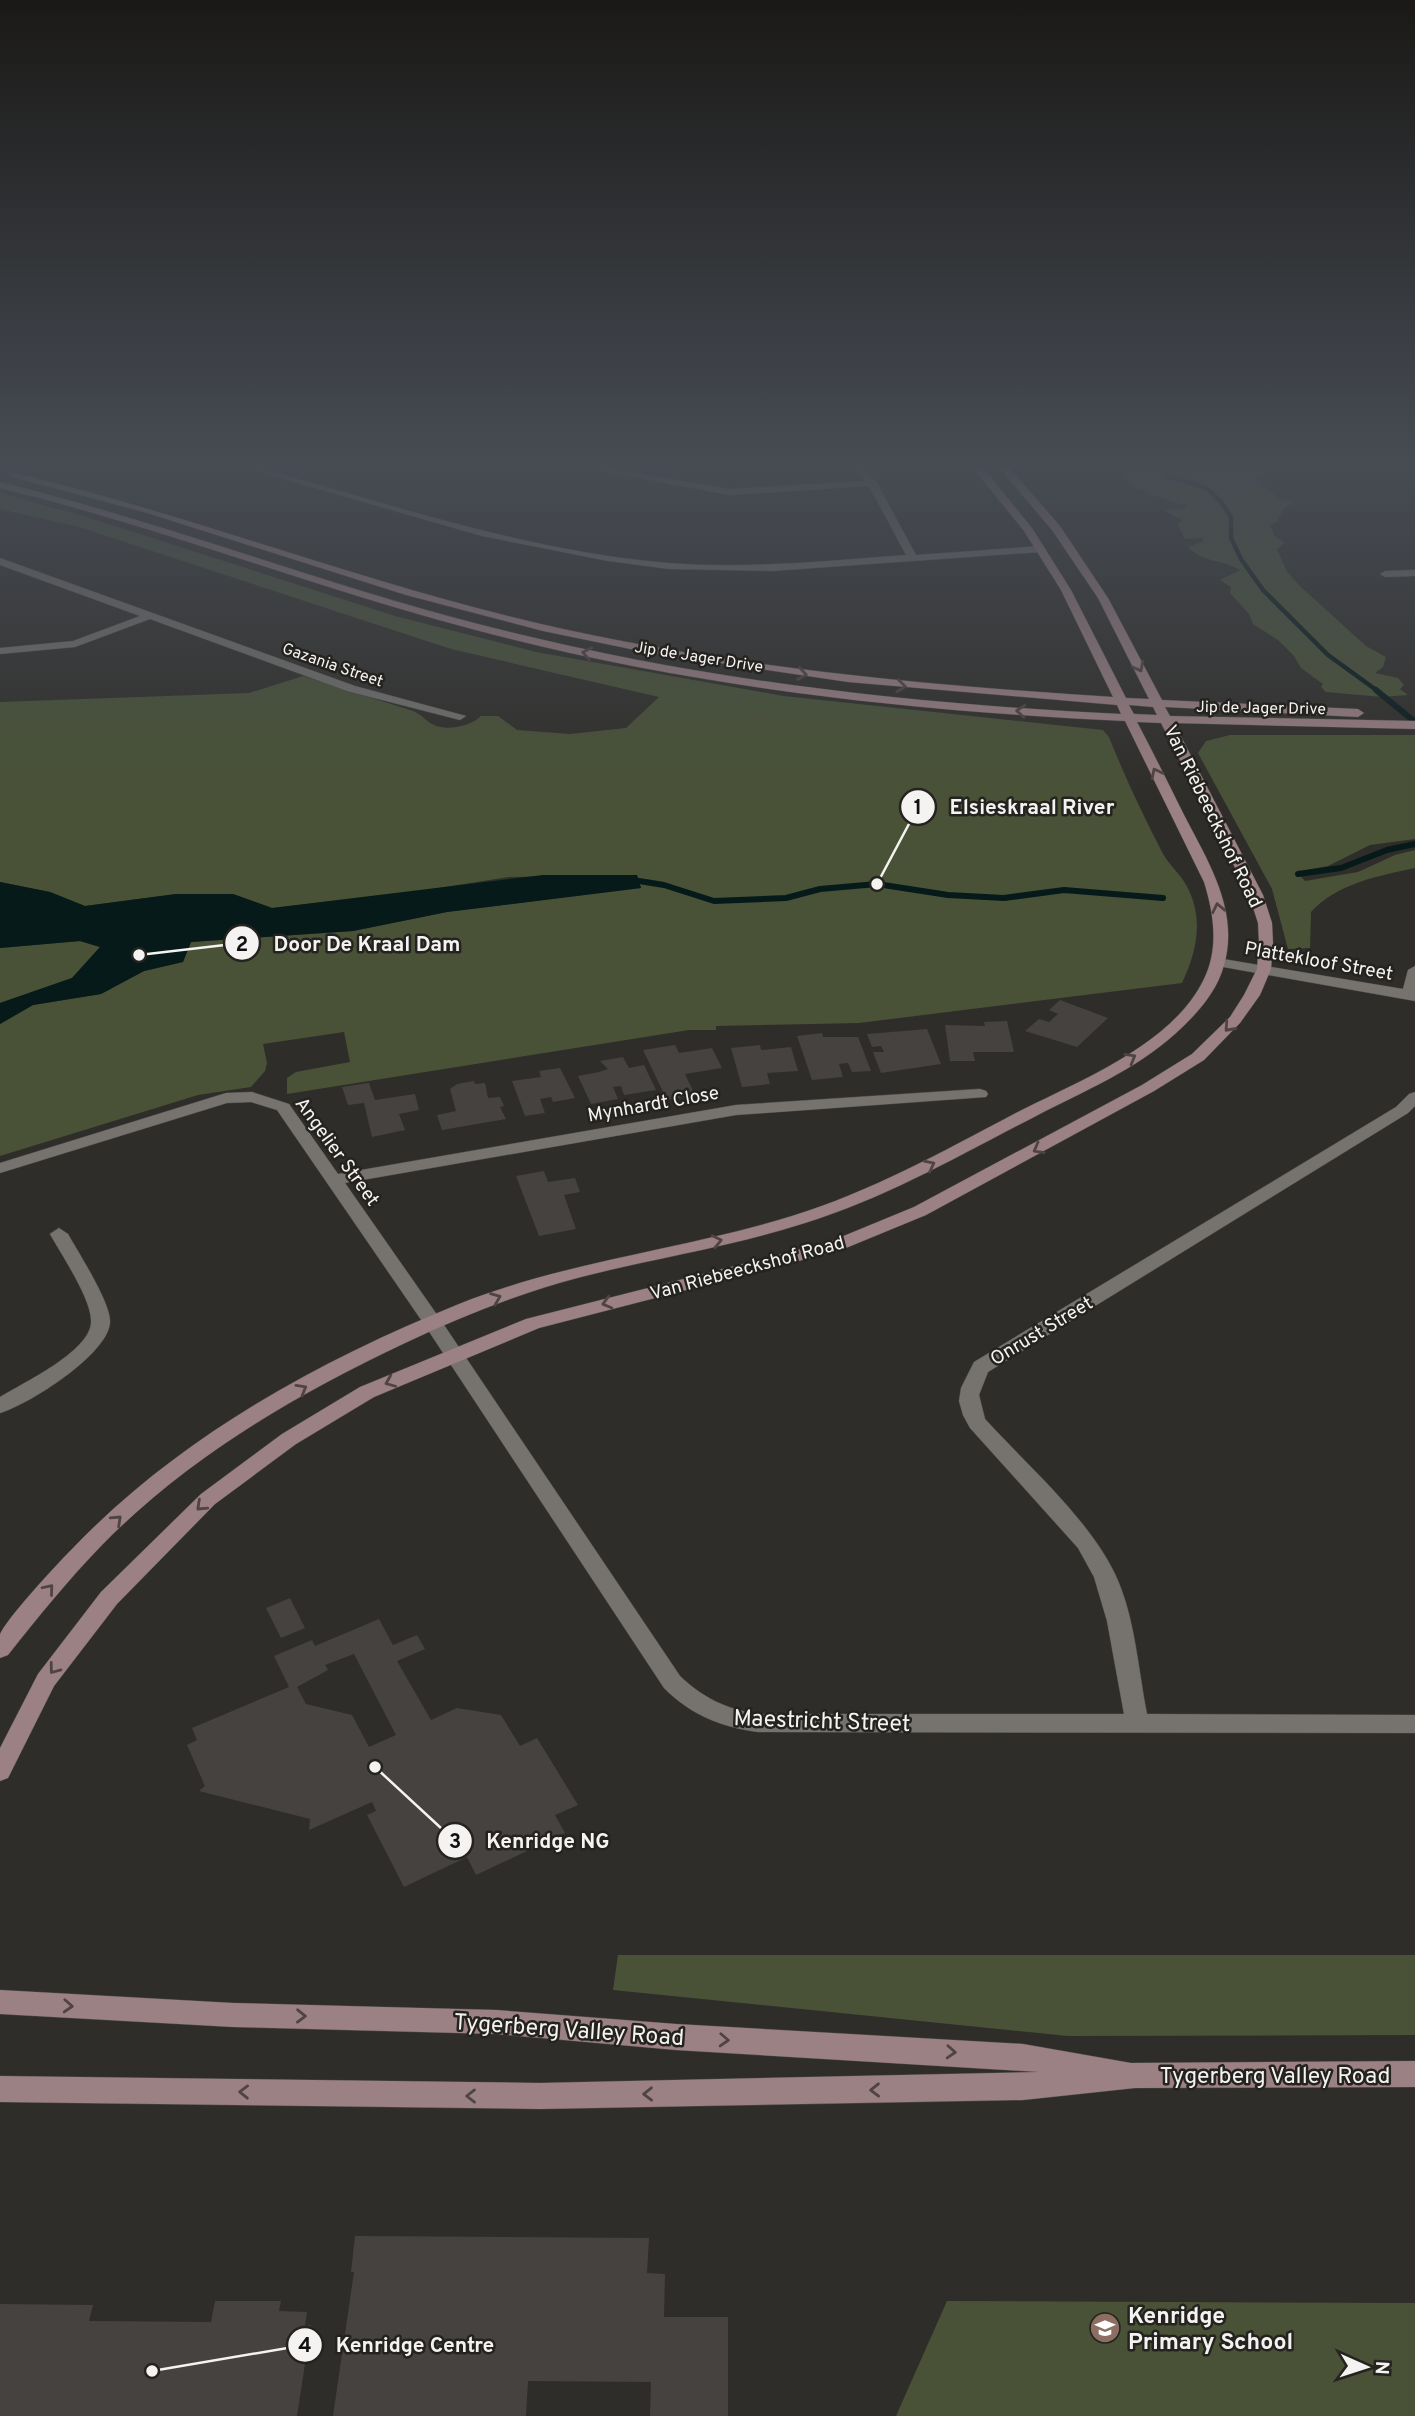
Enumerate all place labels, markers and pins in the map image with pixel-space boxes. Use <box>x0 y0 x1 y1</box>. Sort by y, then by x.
callout: Elsieskraal River <box>901 786 1128 828</box>
callout: Door De Kraal Dam <box>224 922 474 964</box>
callout: Kenridge NG <box>438 1820 624 1862</box>
place label: Kenridge Primary School <box>1128 2303 1293 2358</box>
school or university icon: Kenridge Primary School <box>1088 2311 1122 2345</box>
callout: Kenridge Centre <box>287 2324 509 2366</box>

